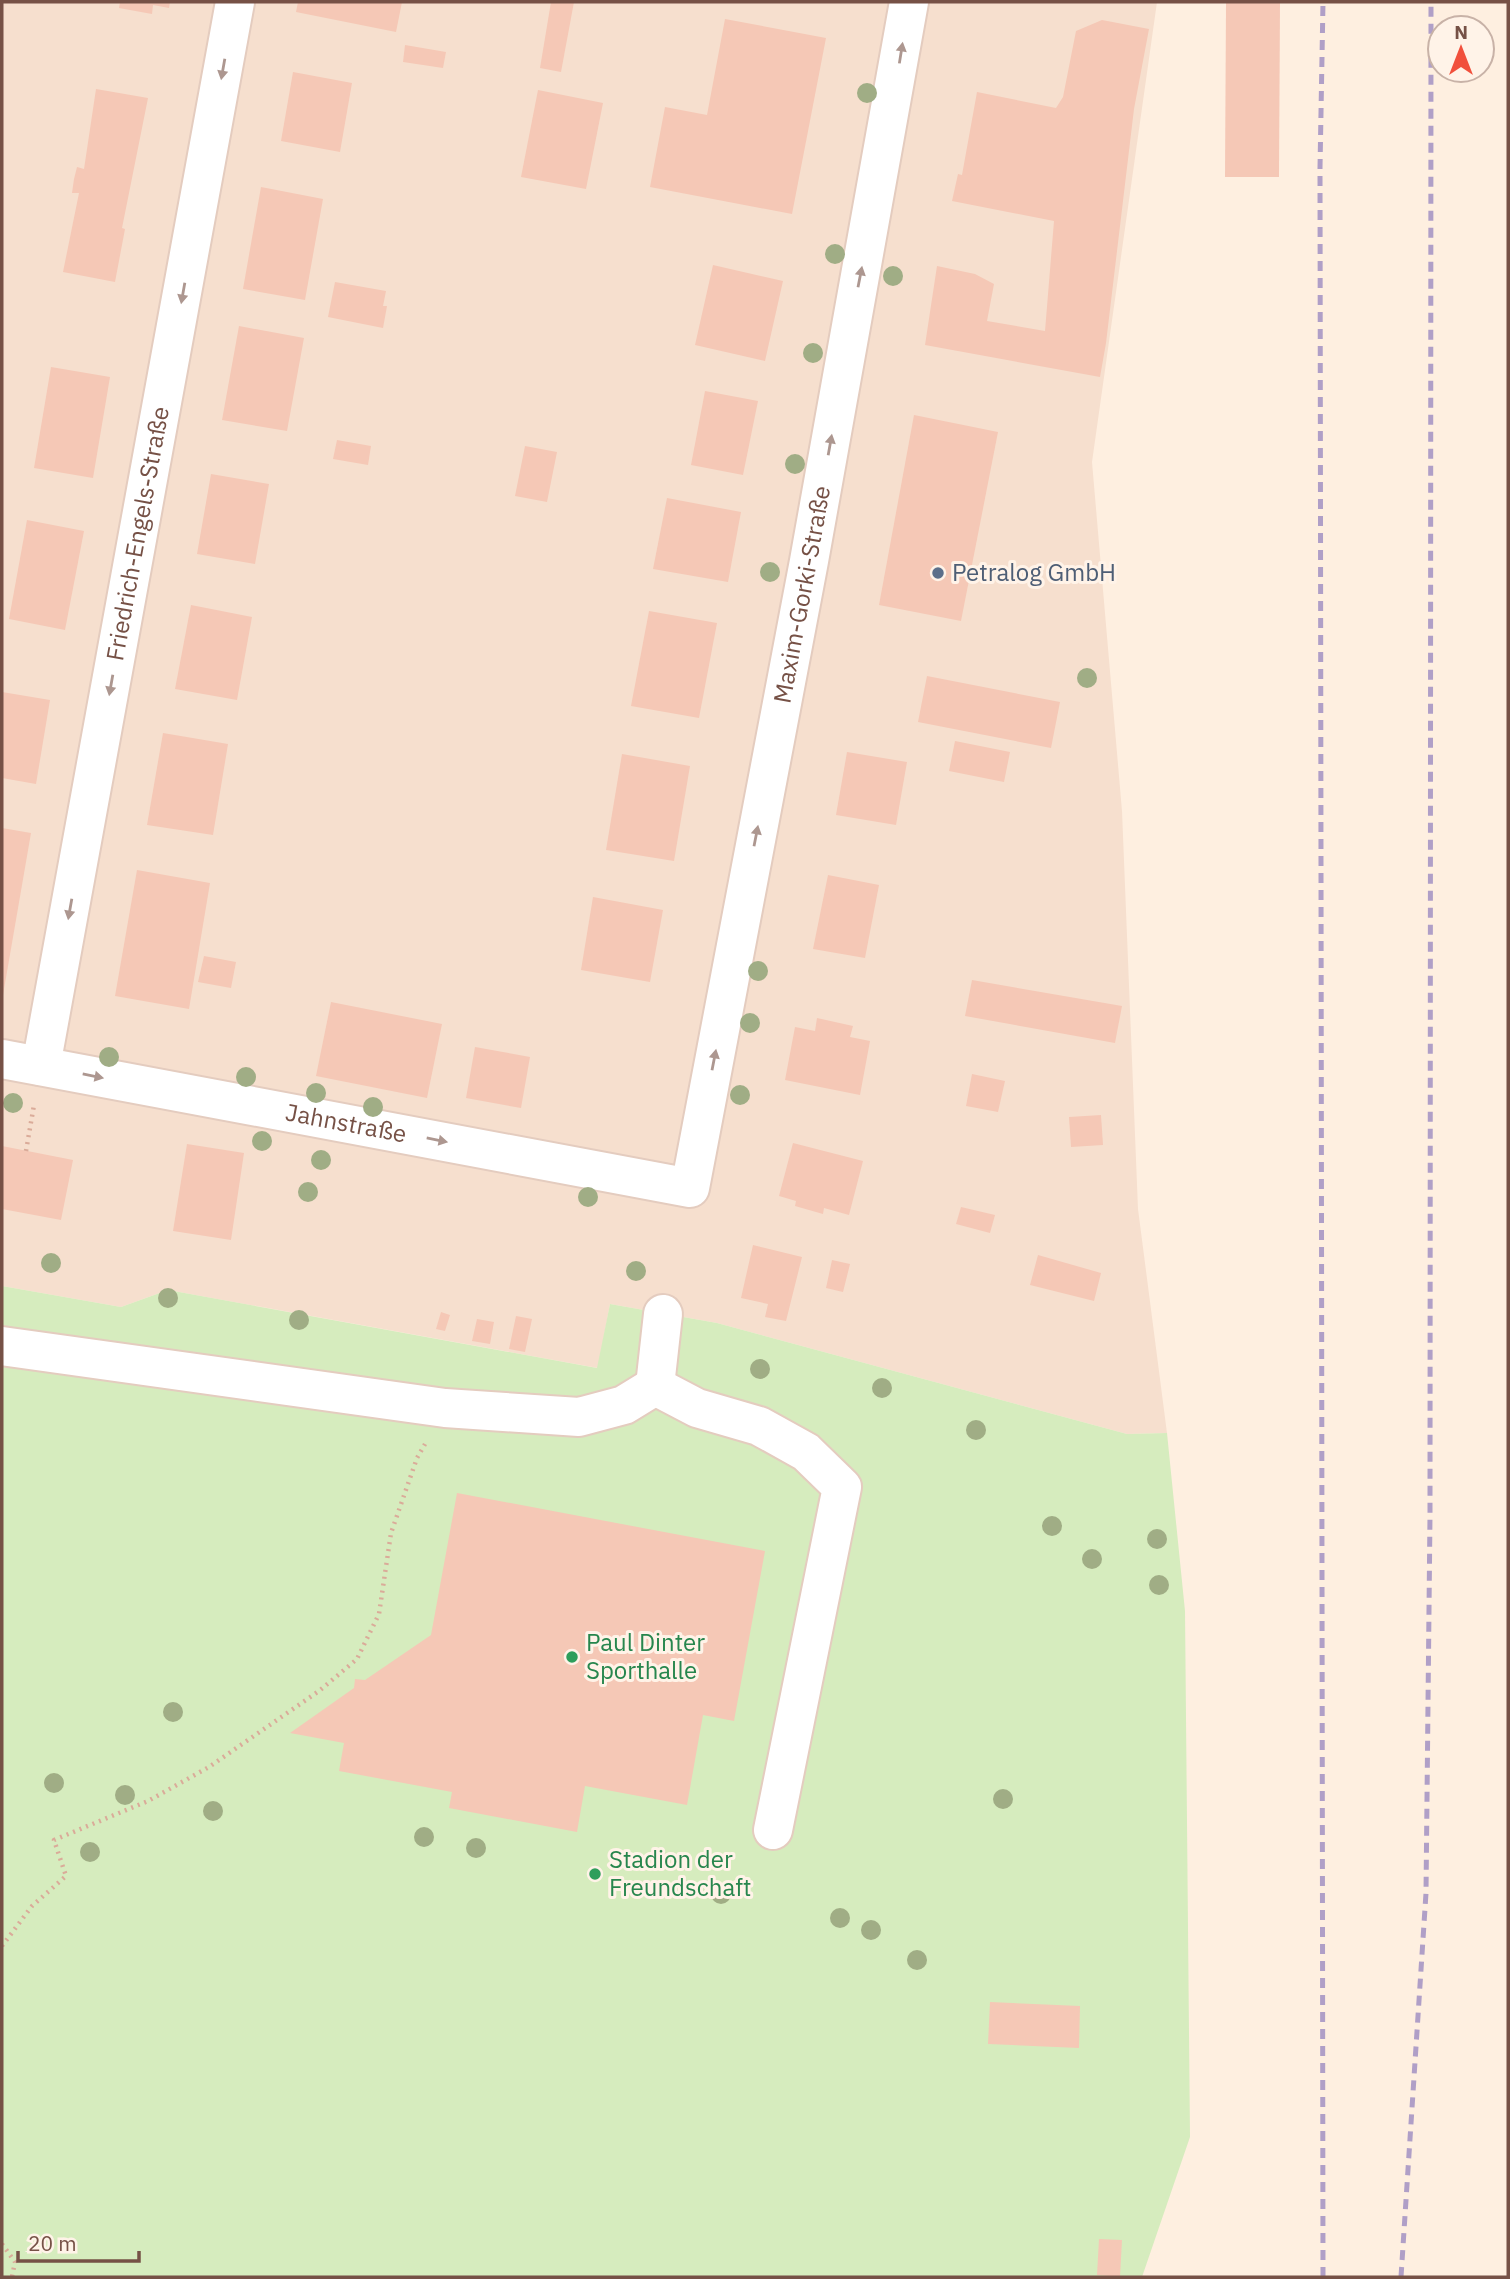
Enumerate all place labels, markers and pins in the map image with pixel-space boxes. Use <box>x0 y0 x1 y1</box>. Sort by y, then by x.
place label: Petralog GmbH <box>952 556 1116 588</box>
marker: Petralog GmbH <box>930 565 946 581</box>
place label: Paul Dinter Sporthalle <box>586 1626 705 1686</box>
marker: Paul Dinter Sporthalle <box>564 1649 580 1665</box>
place label: Stadion der Freundschaft <box>609 1843 751 1903</box>
marker: Stadion der Freundschaft <box>587 1866 603 1882</box>

